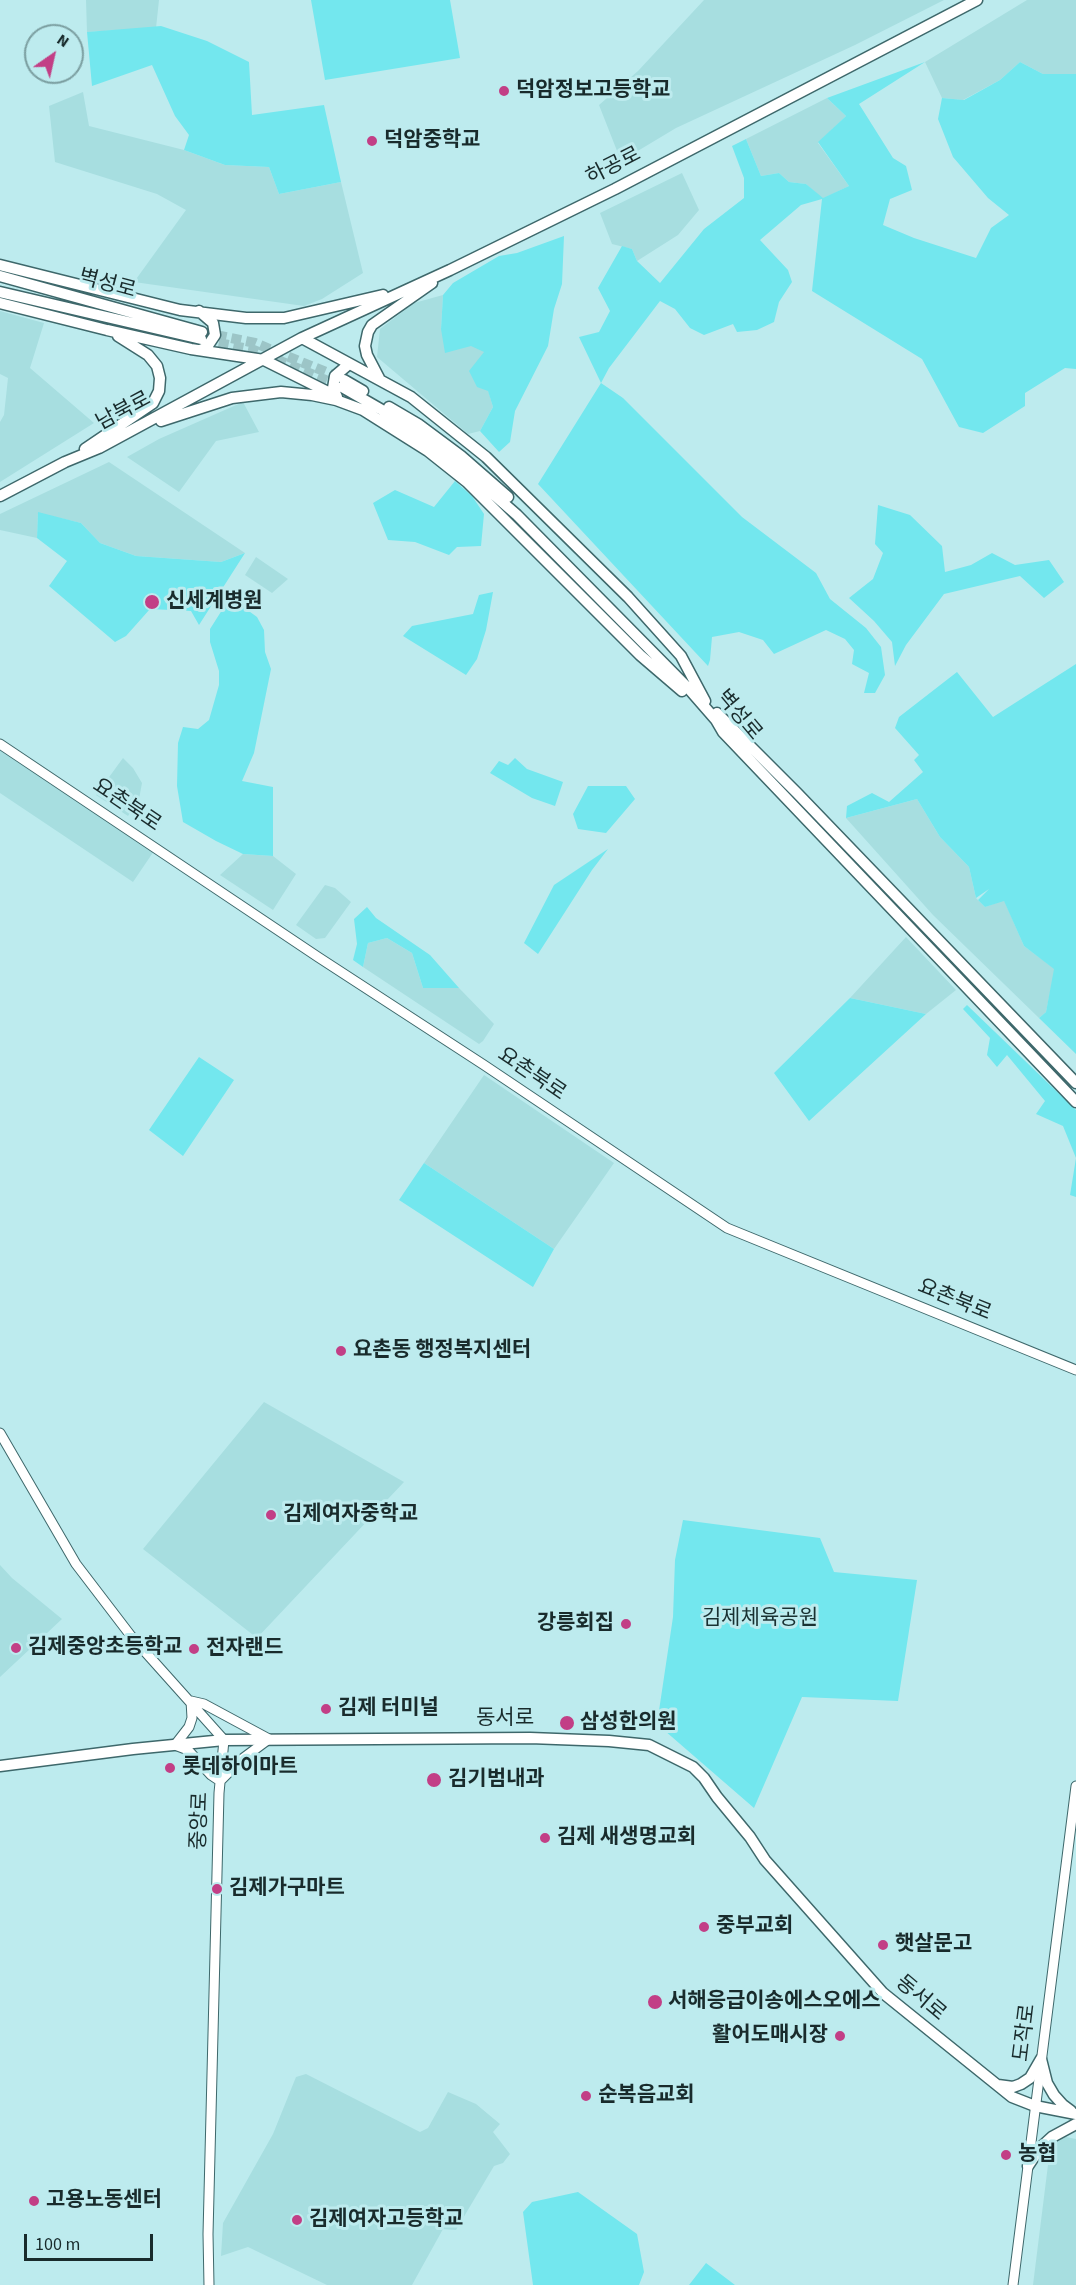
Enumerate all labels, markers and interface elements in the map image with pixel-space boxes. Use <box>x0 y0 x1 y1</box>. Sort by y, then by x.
north arrow <box>24 24 84 84</box>
text: N <box>52 29 74 53</box>
place label: 덕암정보고등학교 <box>516 78 671 104</box>
marker: 덕암정보고등학교 <box>497 84 511 98</box>
place label: 덕암중학교 <box>384 128 481 154</box>
marker: 덕암중학교 <box>365 134 379 148</box>
street label: 하공로 <box>582 143 646 191</box>
street label: 벽성로 <box>76 265 138 305</box>
street label: 남북로 <box>92 387 156 437</box>
place label: 신세계병원 <box>166 589 263 615</box>
marker: 신세계병원 <box>143 593 161 611</box>
street label: 벽성로 <box>710 686 766 746</box>
street label: 요촌북로 <box>87 774 165 838</box>
street label: 요촌북로 <box>492 1043 570 1107</box>
street label: 요촌북로 <box>913 1275 995 1327</box>
place label: 요촌동 행정복지센터 <box>353 1338 531 1364</box>
marker: 요촌동 행정복지센터 <box>334 1344 348 1358</box>
place label: 김제여자중학교 <box>283 1502 418 1528</box>
marker: 김제여자중학교 <box>264 1508 278 1522</box>
park label: 김제체육공원 <box>702 1606 818 1632</box>
place label: 강릉회집 <box>537 1611 614 1637</box>
marker: 강릉회집 <box>619 1617 633 1631</box>
place label: 김제중앙초등학교 <box>28 1635 183 1661</box>
place label: 전자랜드 <box>206 1636 283 1662</box>
marker: 김제중앙초등학교 <box>9 1641 23 1655</box>
marker: 전자랜드 <box>187 1642 201 1656</box>
place label: 김제 터미널 <box>338 1696 439 1722</box>
marker: 김제 터미널 <box>319 1702 333 1716</box>
street label: 동서로 <box>476 1706 534 1732</box>
place label: 삼성한의원 <box>580 1710 677 1736</box>
marker: 삼성한의원 <box>558 1714 576 1732</box>
place label: 롯데하이마트 <box>182 1755 298 1781</box>
marker: 롯데하이마트 <box>163 1761 177 1775</box>
place label: 김기범내과 <box>448 1767 545 1793</box>
marker: 김기범내과 <box>425 1771 443 1789</box>
street label: 중앙로 <box>187 1792 215 1850</box>
place label: 김제 새생명교회 <box>557 1825 696 1851</box>
marker: 김제 새생명교회 <box>538 1831 552 1845</box>
place label: 김제가구마트 <box>229 1876 345 1902</box>
marker: 김제가구마트 <box>210 1882 224 1896</box>
place label: 중부교회 <box>716 1914 793 1940</box>
marker: 중부교회 <box>697 1920 711 1934</box>
place label: 햇살문고 <box>895 1932 972 1958</box>
marker: 햇살문고 <box>876 1938 890 1952</box>
street label: 동서로 <box>890 1971 950 2027</box>
place label: 서해응급이송에스오에스 <box>668 1989 881 2015</box>
marker: 서해응급이송에스오에스 <box>646 1993 664 2011</box>
street label: 도작로 <box>1010 2003 1042 2063</box>
place label: 활어도매시장 <box>712 2023 828 2049</box>
marker: 활어도매시장 <box>833 2029 847 2043</box>
place label: 순복음교회 <box>598 2083 695 2109</box>
marker: 순복음교회 <box>579 2089 593 2103</box>
place label: 농협 <box>1018 2142 1057 2168</box>
marker: 농협 <box>999 2148 1013 2162</box>
place label: 고용노동센터 <box>46 2188 162 2214</box>
marker: 고용노동센터 <box>27 2194 41 2208</box>
place label: 김제여자고등학교 <box>309 2207 464 2233</box>
marker: 김제여자고등학교 <box>290 2213 304 2227</box>
scale bar <box>27 2222 156 2260</box>
text: 100 m <box>35 2232 80 2257</box>

